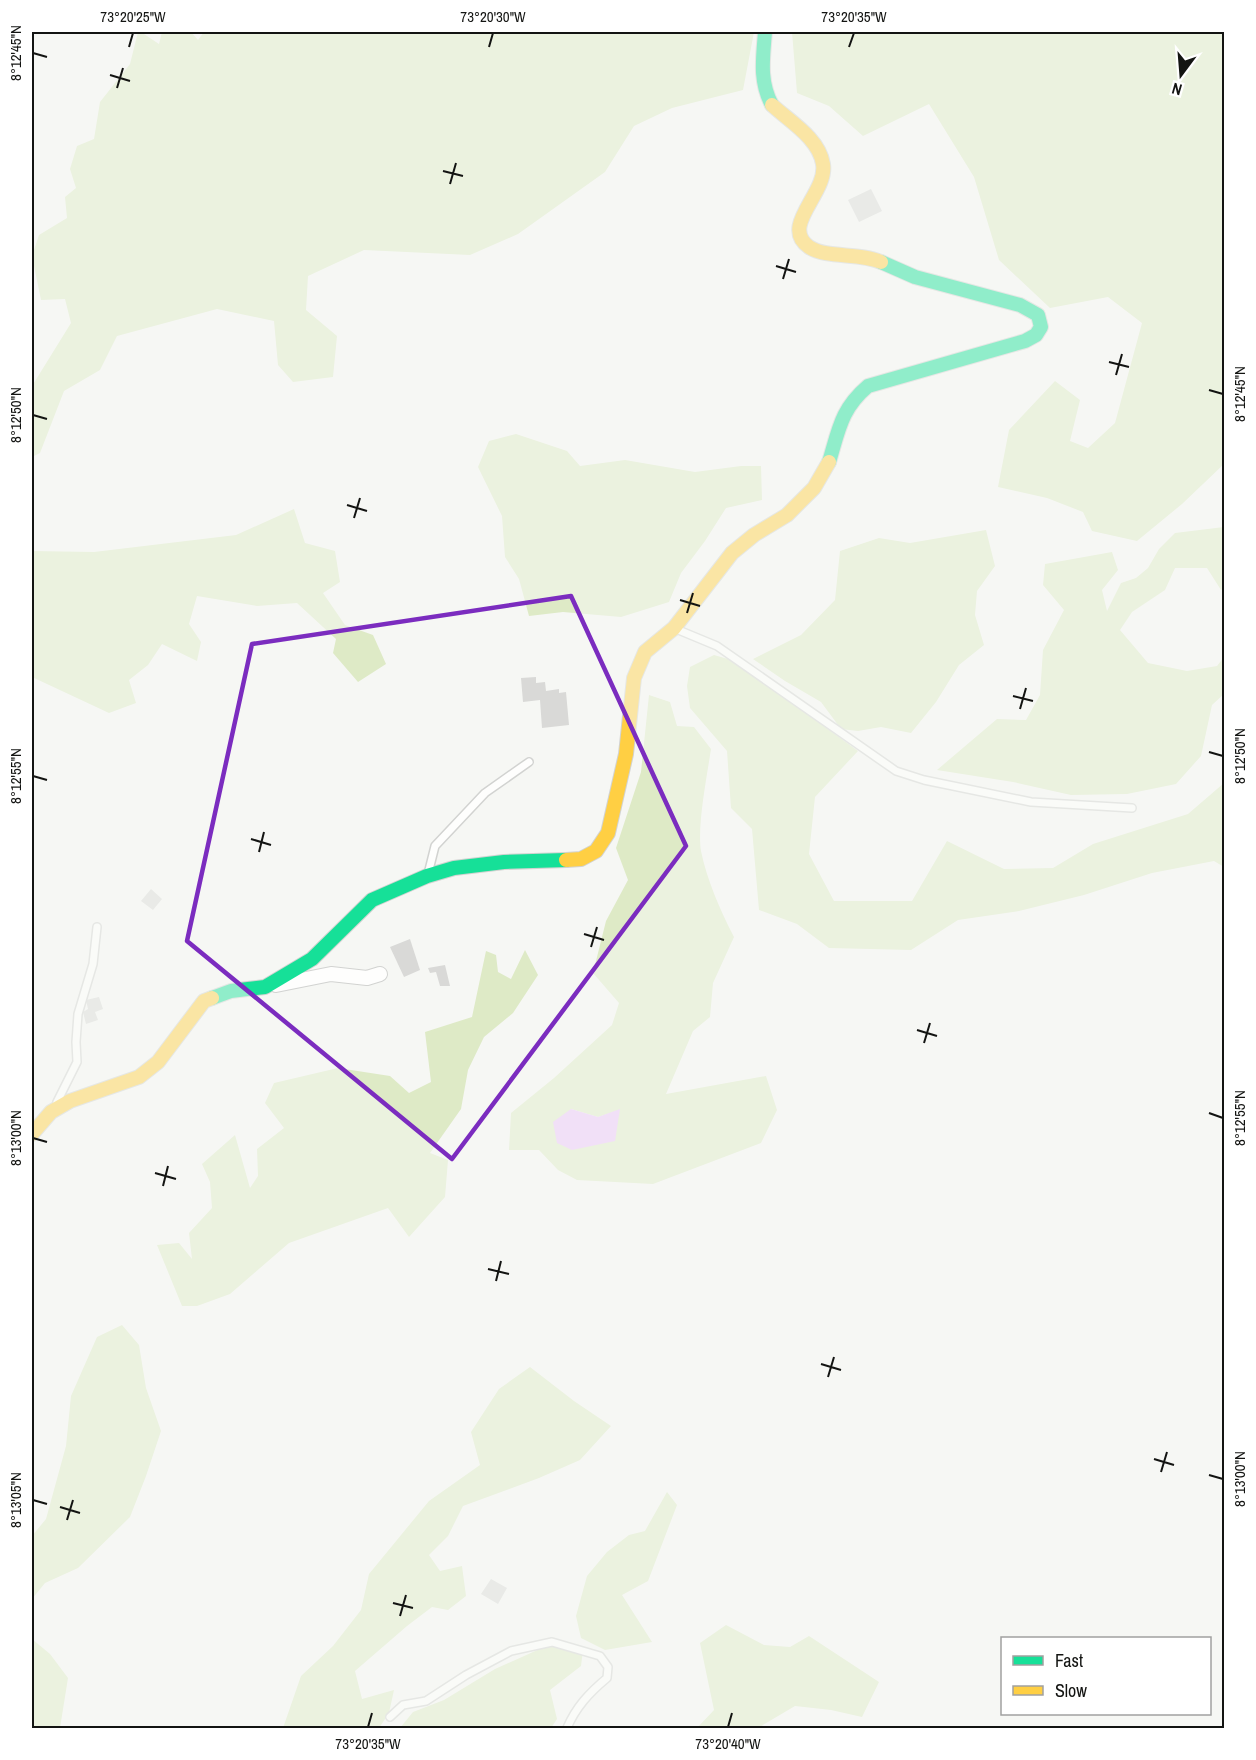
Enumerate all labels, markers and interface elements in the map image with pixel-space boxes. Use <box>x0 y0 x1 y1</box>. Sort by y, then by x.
text: 73°20'25"W <box>100 6 166 27</box>
text: 73°20'30"W <box>460 6 526 27</box>
text: 73°20'35"W <box>821 6 887 27</box>
text: 8°12'45"N <box>5 25 26 81</box>
north arrow <box>1151 45 1211 105</box>
text: N <box>1169 78 1184 101</box>
text: 8°12'45"N <box>1229 366 1250 422</box>
text: 8°12'50"N <box>5 387 26 443</box>
text: 8°12'50"N <box>1229 728 1250 784</box>
text: 8°12'55"N <box>5 748 26 804</box>
text: 8°12'55"N <box>1229 1090 1250 1146</box>
text: 8°13'00"N <box>5 1110 26 1166</box>
text: 8°13'00"N <box>1229 1451 1250 1507</box>
text: 8°13'05"N <box>5 1472 26 1528</box>
legend <box>1001 1637 1211 1715</box>
text: Fast <box>1055 1648 1083 1673</box>
text: Slow <box>1055 1678 1087 1703</box>
text: 73°20'35"W <box>335 1733 401 1754</box>
text: 73°20'40"W <box>695 1733 761 1754</box>

